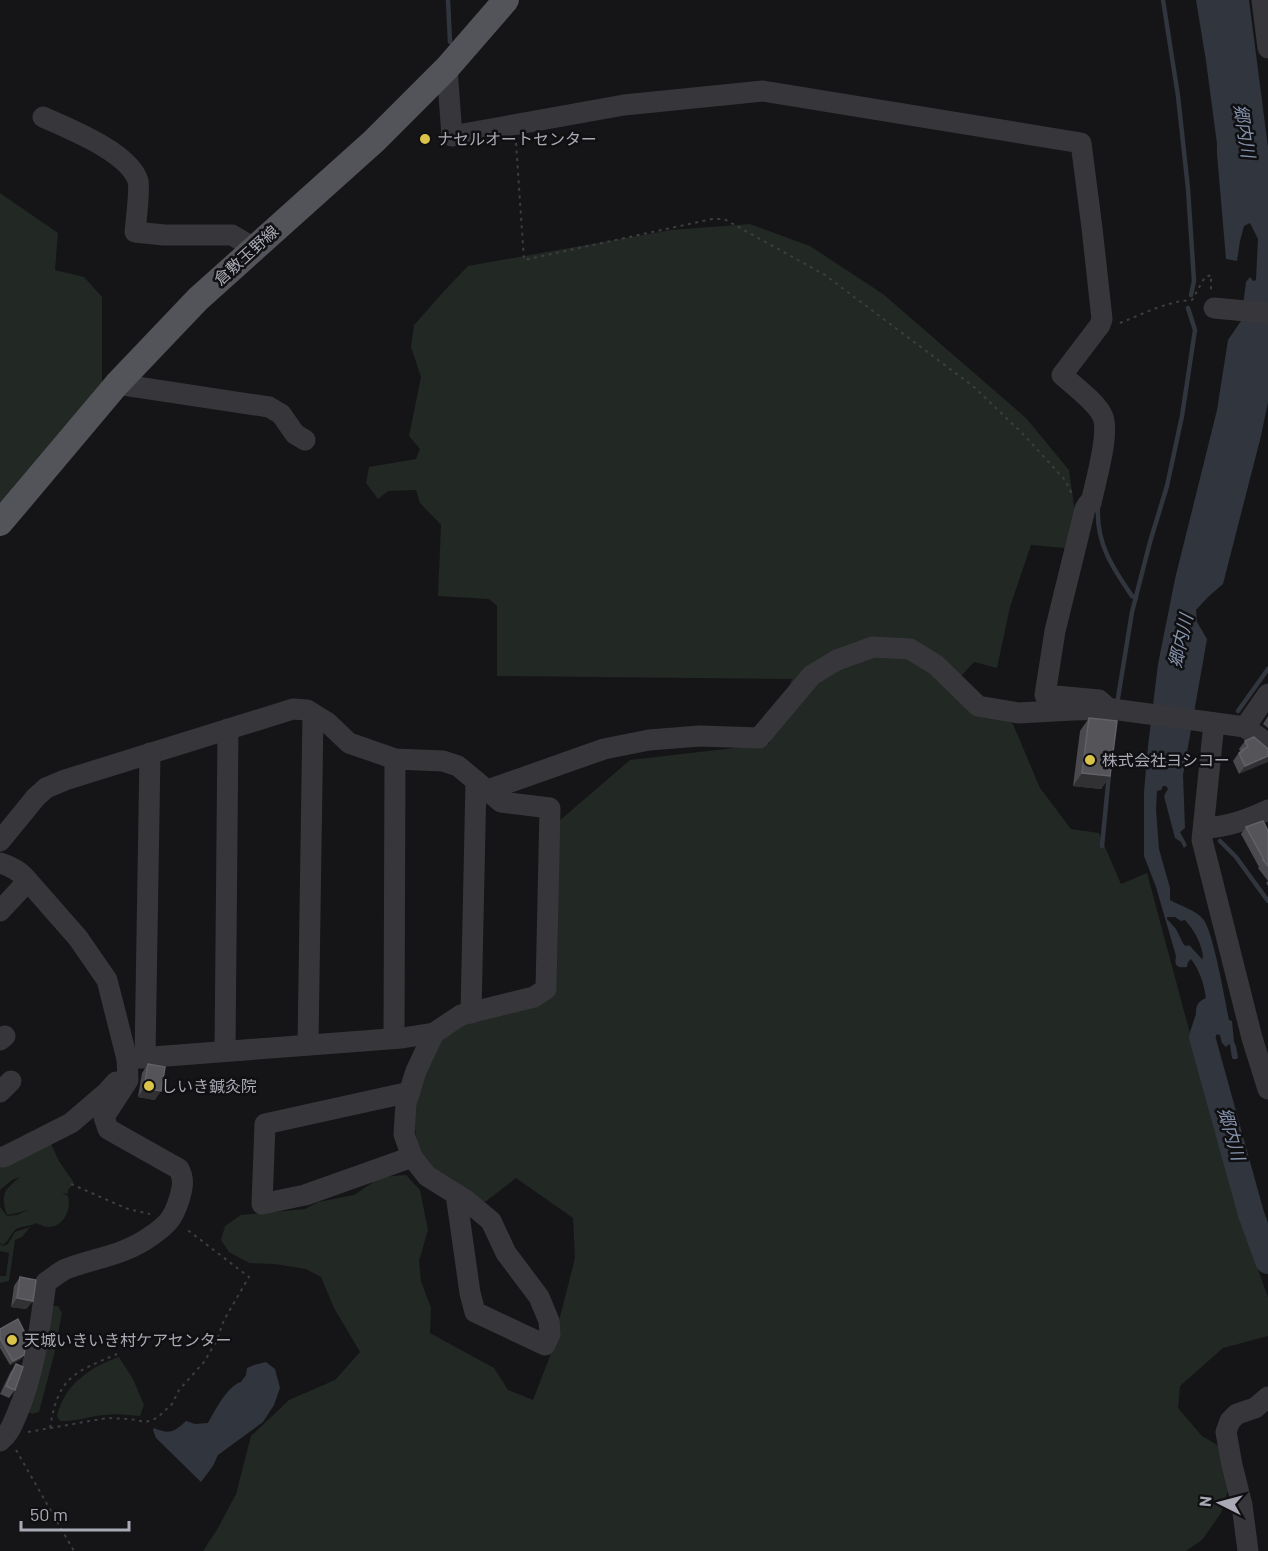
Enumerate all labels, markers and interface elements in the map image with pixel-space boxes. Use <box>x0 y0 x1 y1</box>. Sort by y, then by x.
water label: 郷内川 <box>1230 102 1260 161</box>
place label: ナセルオートセンター <box>437 129 597 148</box>
marker: ナセルオートセンター <box>418 132 432 146</box>
street label: 倉敷玉野線 <box>210 221 282 288</box>
water label: 郷内川 <box>1163 610 1197 670</box>
place label: 株式会社ヨシコー <box>1102 750 1230 769</box>
marker: 株式会社ヨシコー <box>1083 753 1097 767</box>
place label: しいき鍼灸院 <box>161 1076 257 1095</box>
marker: しいき鍼灸院 <box>142 1079 156 1093</box>
water label: 郷内川 <box>1214 1105 1251 1165</box>
place label: 天城いきいき村ケアセンター <box>24 1330 232 1349</box>
marker: 天城いきいき村ケアセンター <box>5 1333 19 1347</box>
north arrow <box>1190 1473 1250 1533</box>
scale bar <box>21 1494 129 1532</box>
text: N <box>1195 1495 1215 1508</box>
text: 50 m <box>30 1503 68 1525</box>

